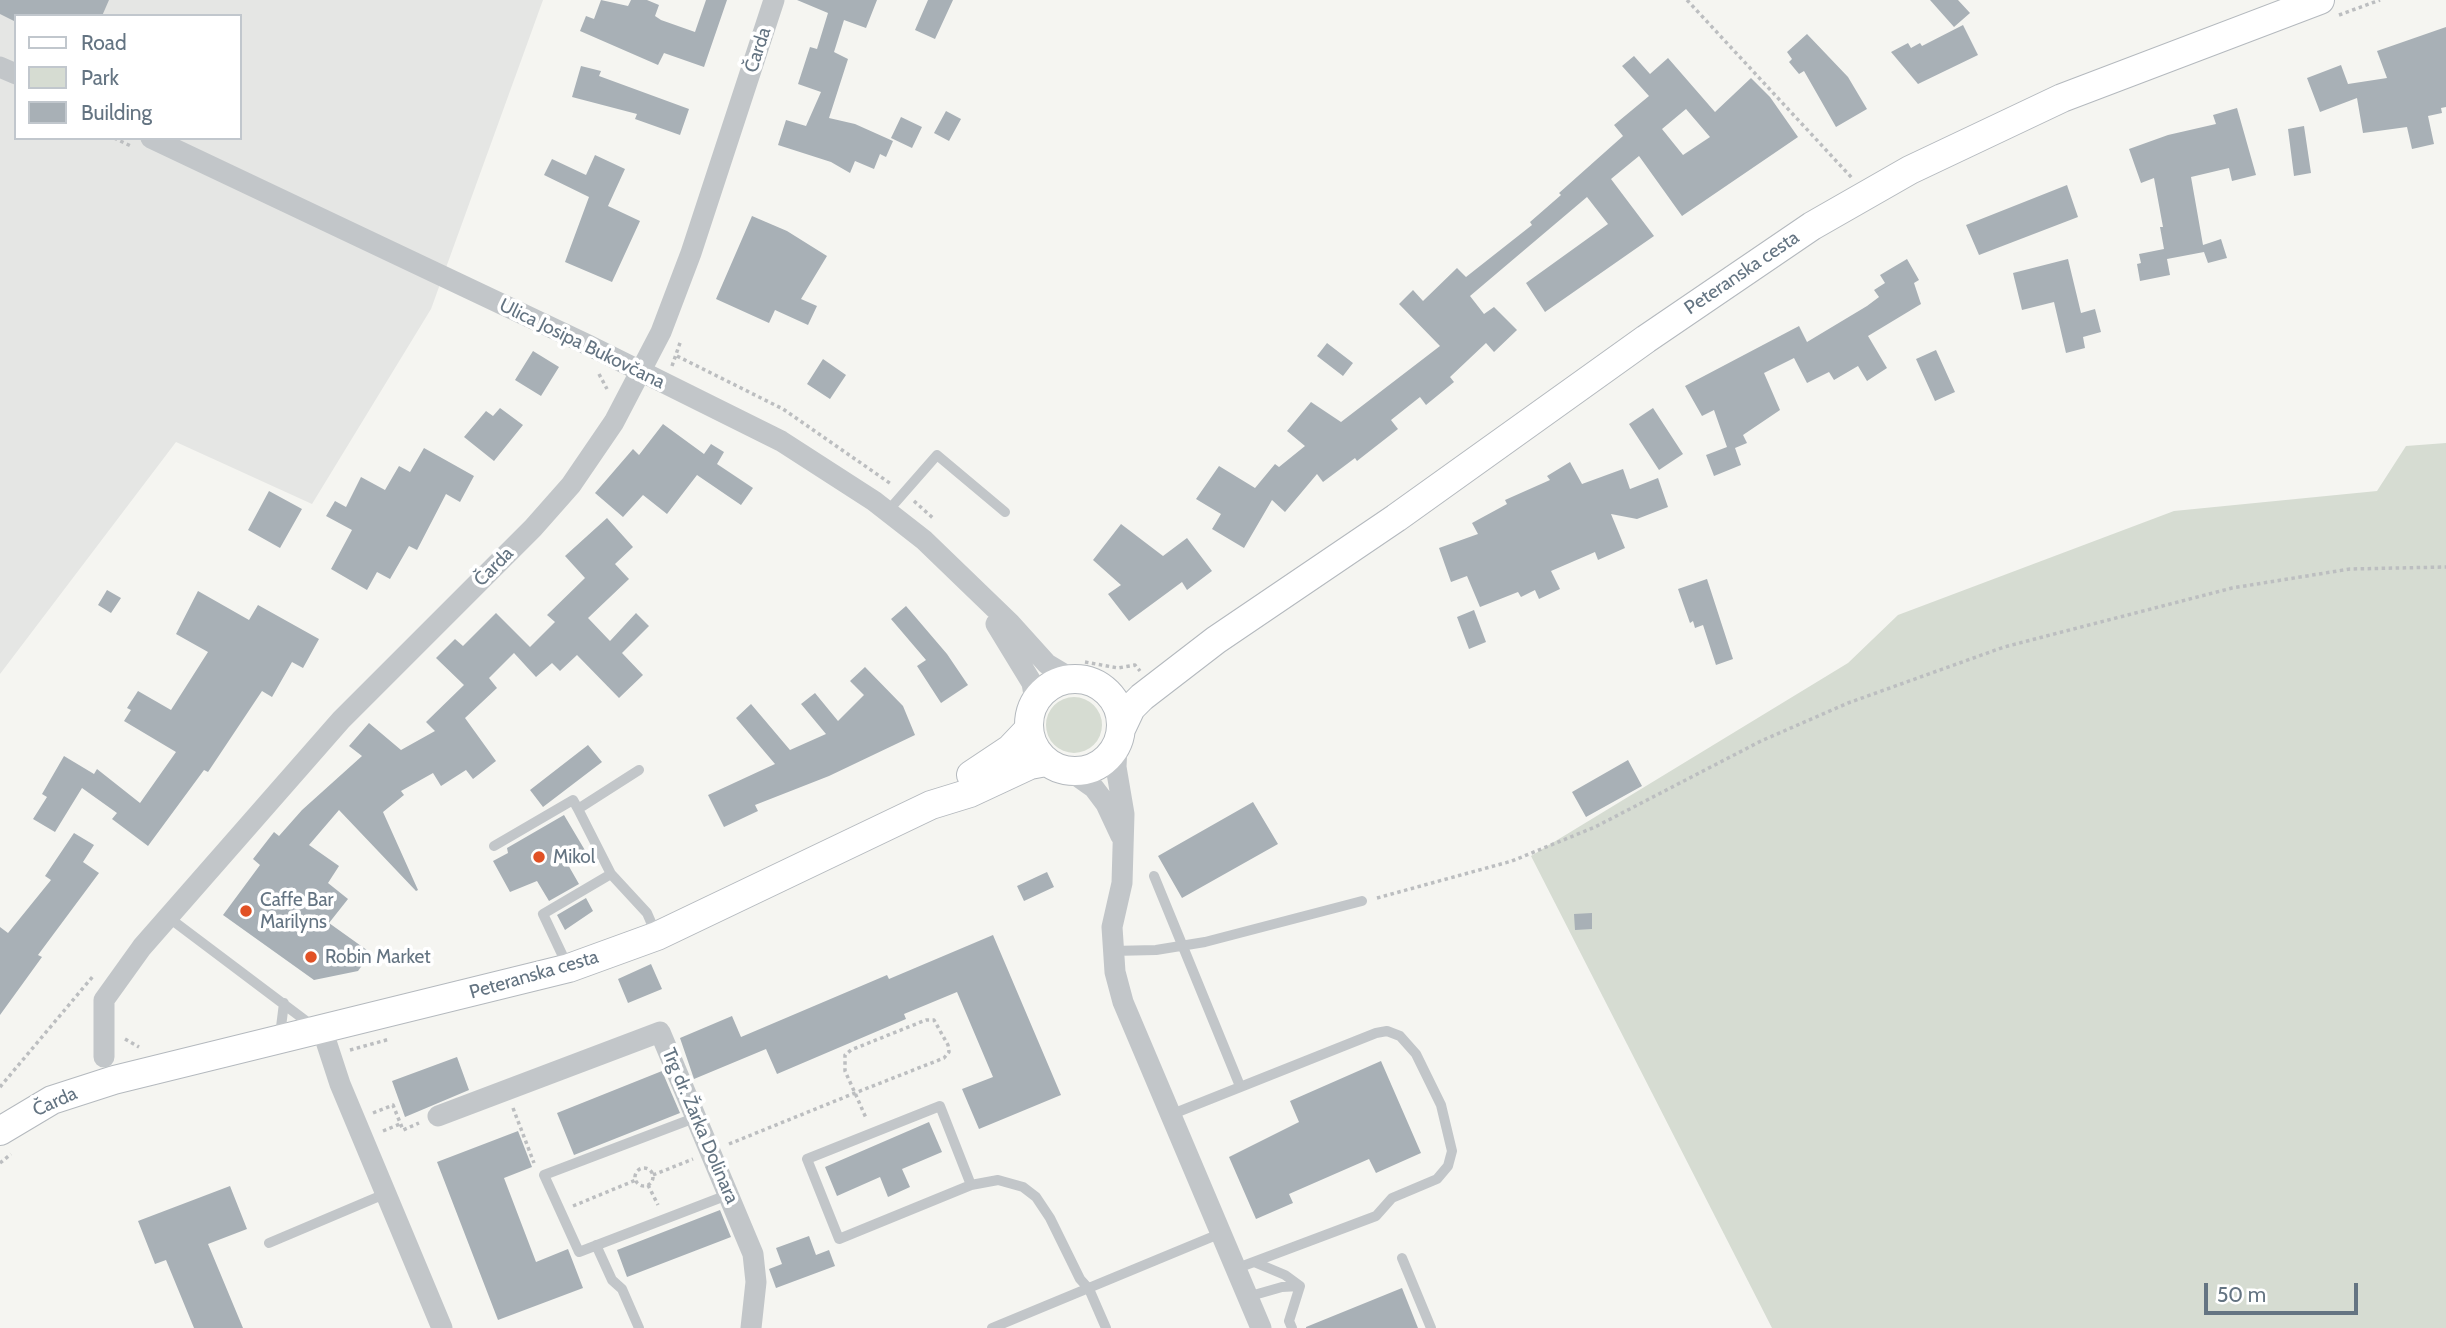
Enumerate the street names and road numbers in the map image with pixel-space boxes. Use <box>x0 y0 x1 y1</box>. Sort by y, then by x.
street label: Čarda <box>740 24 776 76</box>
street label: Peteranska cesta <box>1680 226 1804 320</box>
street label: Ulica Josipa Bukovčana <box>495 294 669 394</box>
street label: Čarda <box>470 543 518 591</box>
street label: Peteranska cesta <box>467 946 601 1004</box>
street label: Trg dr. Žarka Dolinara <box>657 1045 743 1207</box>
street label: Čarda <box>29 1082 81 1122</box>

